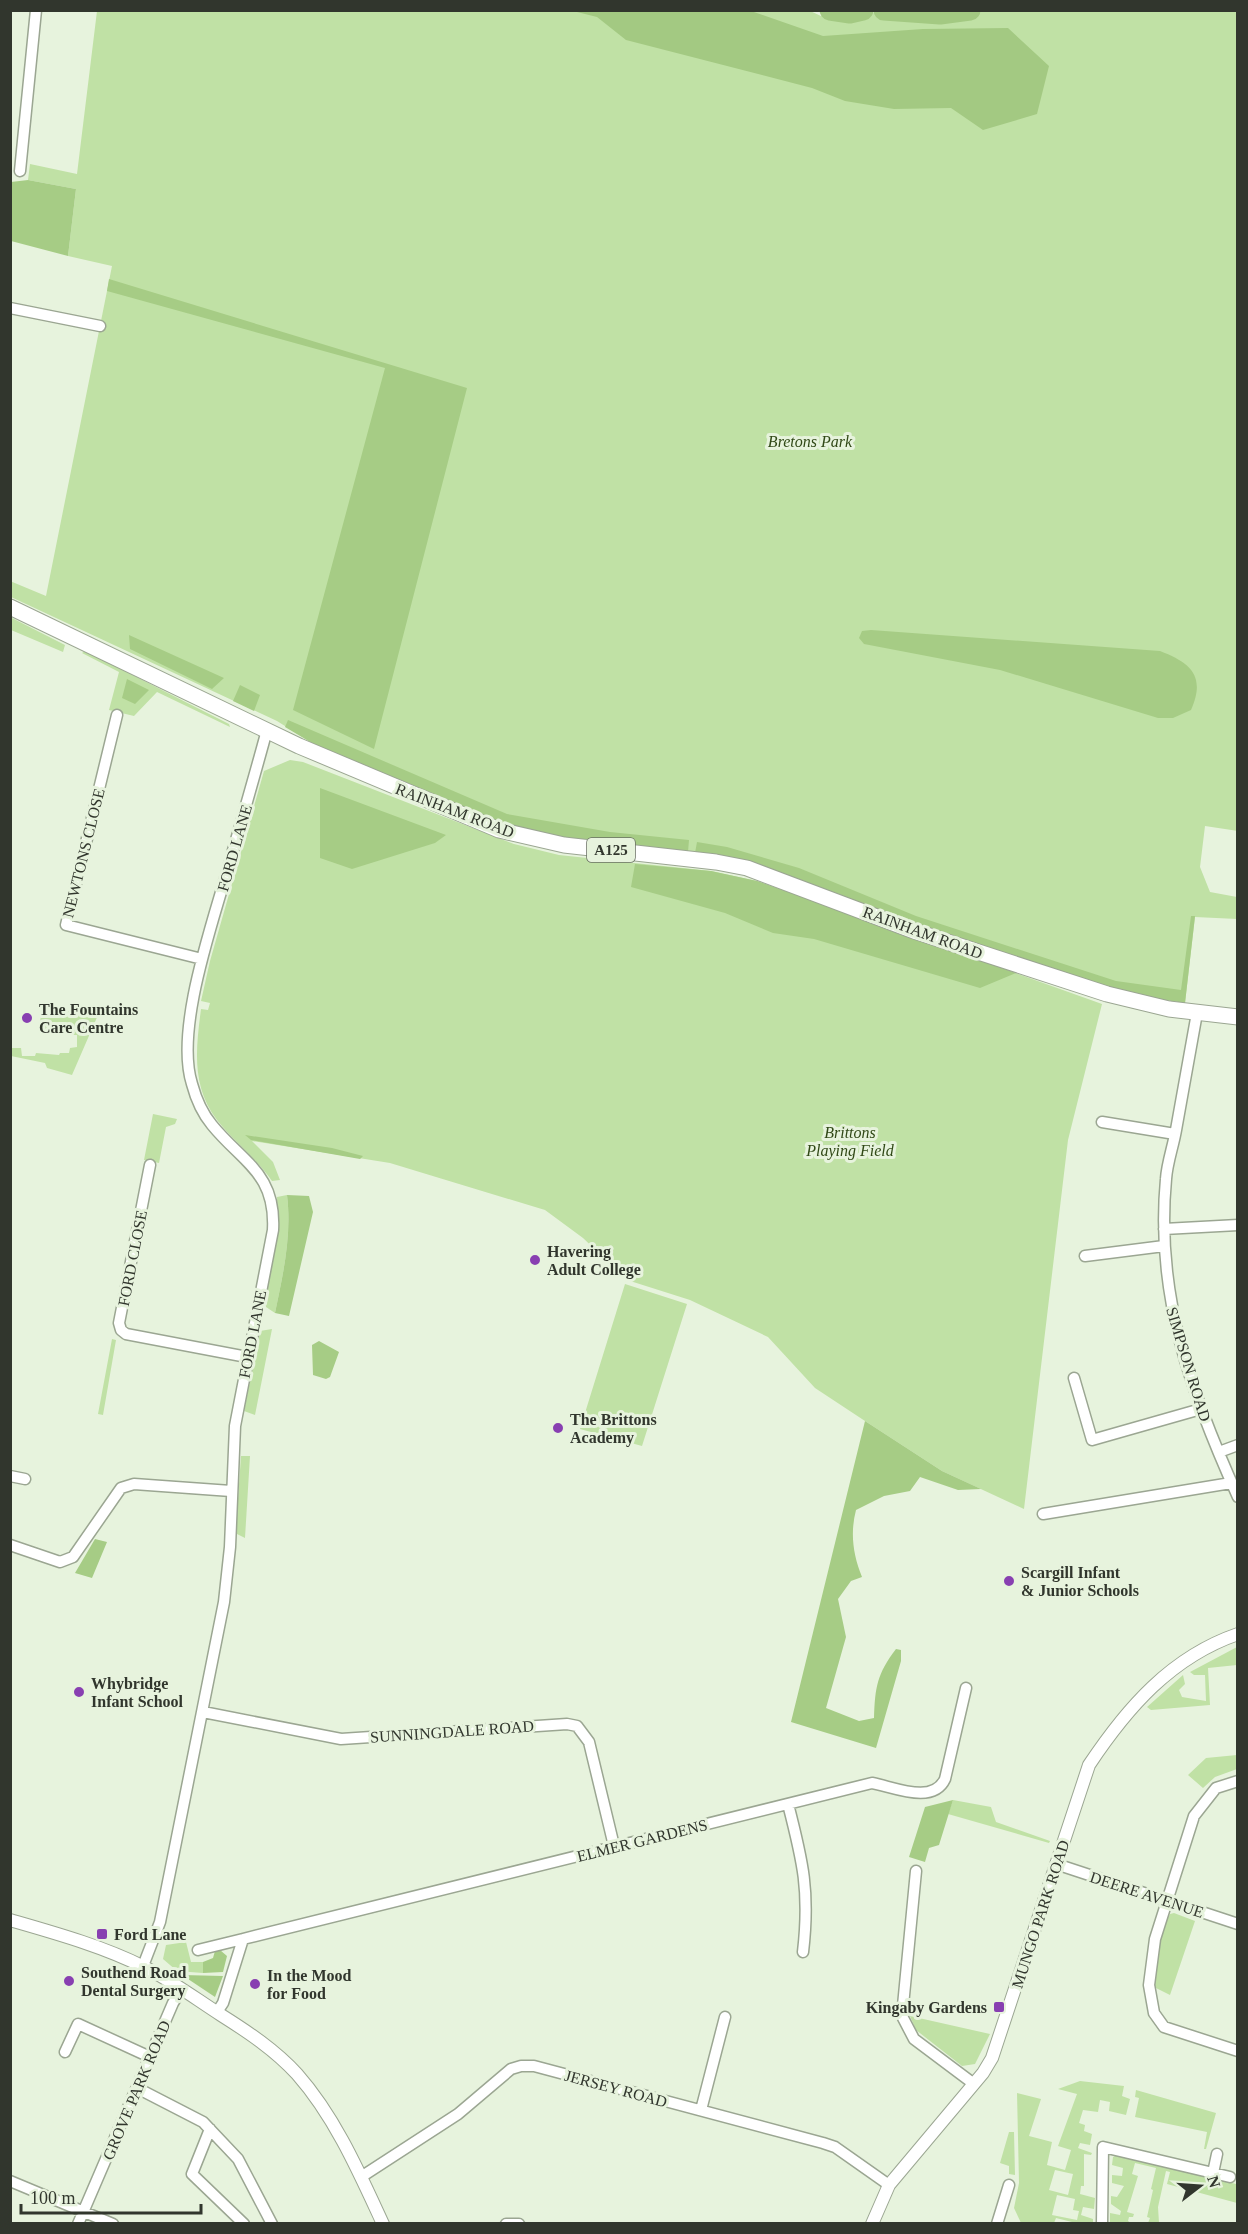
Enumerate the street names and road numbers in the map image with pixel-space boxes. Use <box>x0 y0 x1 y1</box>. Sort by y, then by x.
street label: RAINHAM ROAD <box>393 780 517 841</box>
street label: NEWTONS CLOSE <box>59 787 108 920</box>
street label: FORD LANE <box>214 803 255 893</box>
road number: A125 <box>587 838 635 862</box>
street label: RAINHAM ROAD <box>861 903 985 962</box>
street label: FORD CLOSE <box>115 1209 150 1308</box>
street label: FORD LANE <box>236 1289 269 1380</box>
street label: SIMPSON ROAD <box>1163 1305 1214 1423</box>
street label: SUNNINGDALE ROAD <box>370 1717 534 1746</box>
street label: ELMER GARDENS <box>575 1816 709 1865</box>
street label: MUNGO PARK ROAD <box>1008 1838 1073 1990</box>
street label: DEERE AVENUE <box>1088 1868 1206 1921</box>
street label: GROVE PARK ROAD <box>99 2018 174 2162</box>
street label: JERSEY ROAD <box>563 2067 669 2110</box>

